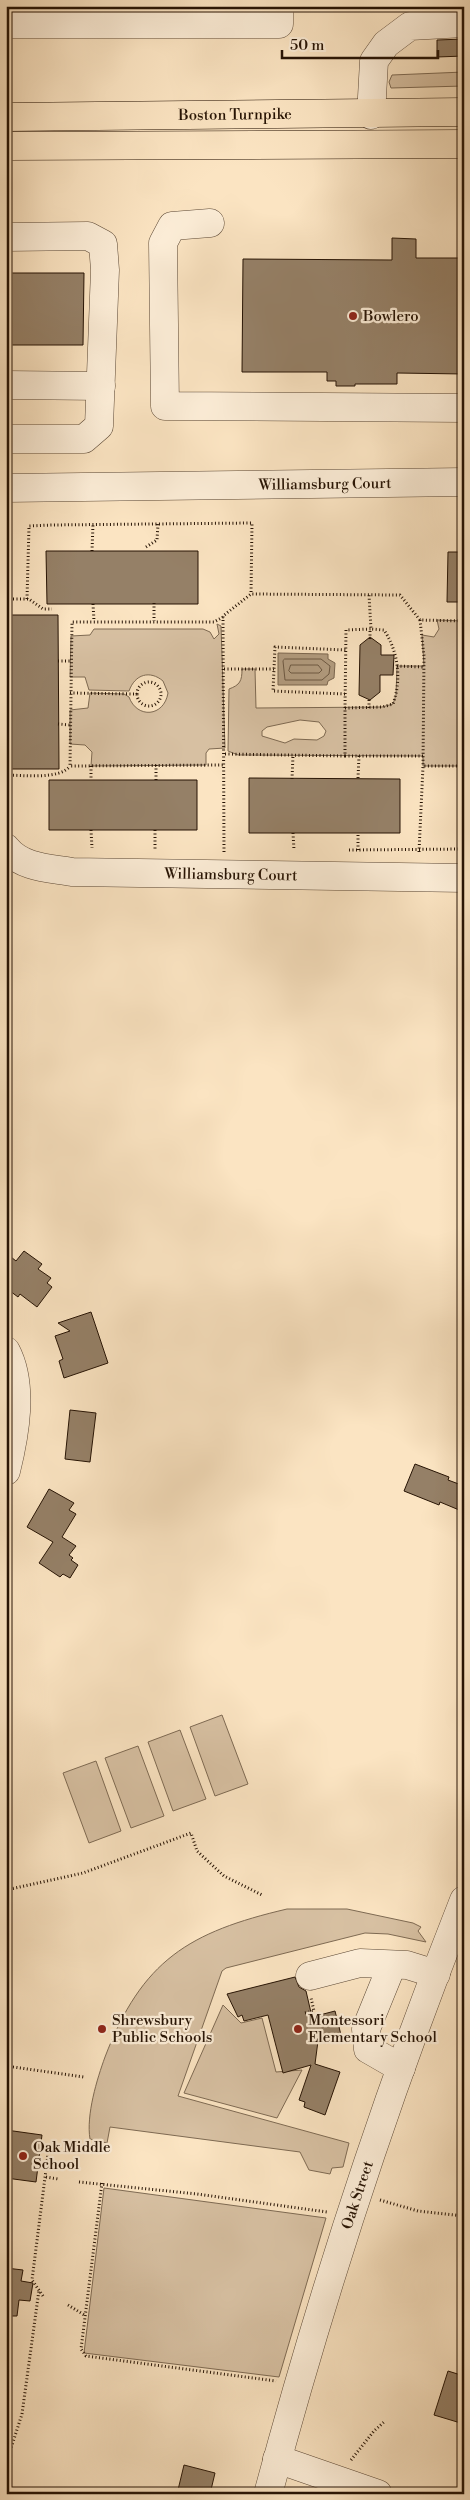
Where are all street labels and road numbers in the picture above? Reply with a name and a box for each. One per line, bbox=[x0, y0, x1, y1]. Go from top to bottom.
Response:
street label: Boston Turnpike bbox=[177, 104, 292, 125]
street label: Williamsburg Court bbox=[257, 473, 392, 494]
street label: Williamsburg Court bbox=[163, 864, 298, 885]
street label: Oak Street bbox=[337, 2158, 378, 2232]

